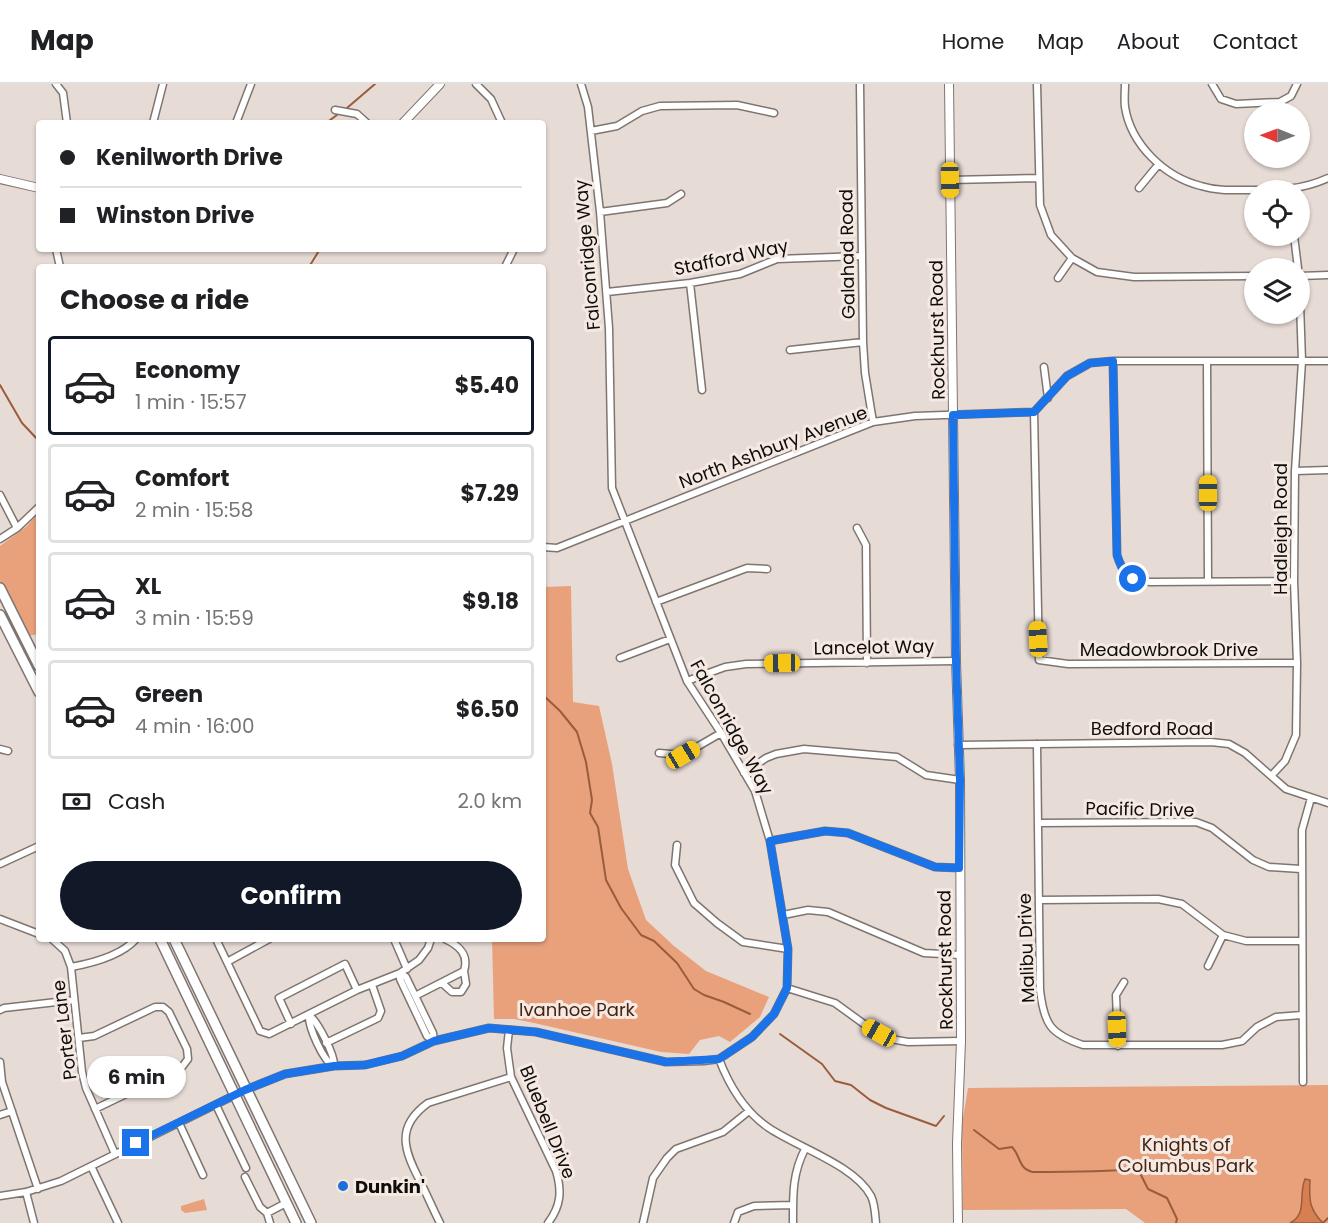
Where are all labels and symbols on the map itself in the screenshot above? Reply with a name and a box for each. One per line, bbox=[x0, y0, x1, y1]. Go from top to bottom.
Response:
north arrow bbox=[1244, 102, 1310, 168]
car bbox=[941, 162, 959, 198]
street label: Falconridge Way bbox=[568, 179, 606, 331]
street label: Galahad Road bbox=[833, 189, 861, 319]
street label: Stafford Way bbox=[672, 233, 790, 281]
street label: Rockhurst Road bbox=[923, 260, 951, 400]
street label: North Ashbury Avenue bbox=[675, 400, 871, 494]
street label: Hadleigh Road bbox=[1268, 463, 1293, 595]
car bbox=[1199, 475, 1217, 511]
route start bbox=[1119, 565, 1146, 592]
car bbox=[1028, 621, 1048, 657]
street label: Lancelot Way bbox=[813, 633, 935, 661]
street label: Meadowbrook Drive bbox=[1080, 637, 1258, 662]
car bbox=[764, 654, 800, 672]
street label: Falconridge Way bbox=[684, 655, 780, 799]
street label: Bedford Road bbox=[1091, 716, 1213, 741]
car bbox=[663, 738, 703, 772]
street label: Pacific Drive bbox=[1085, 796, 1195, 822]
street label: Rockhurst Road bbox=[931, 890, 959, 1030]
street label: Malibu Drive bbox=[1012, 893, 1040, 1003]
street label: Porter Lane bbox=[45, 979, 83, 1081]
park label: Ivanhoe Park bbox=[519, 997, 636, 1022]
car bbox=[1107, 1011, 1127, 1047]
car bbox=[859, 1016, 899, 1050]
callout: 6 min bbox=[86, 1056, 186, 1098]
street label: Bluebell Drive bbox=[514, 1062, 582, 1182]
route end bbox=[122, 1129, 149, 1156]
park label: Knights of Columbus Park bbox=[1118, 1132, 1255, 1178]
place label: Dunkin' bbox=[355, 1174, 425, 1199]
marker: Dunkin' bbox=[336, 1179, 350, 1193]

